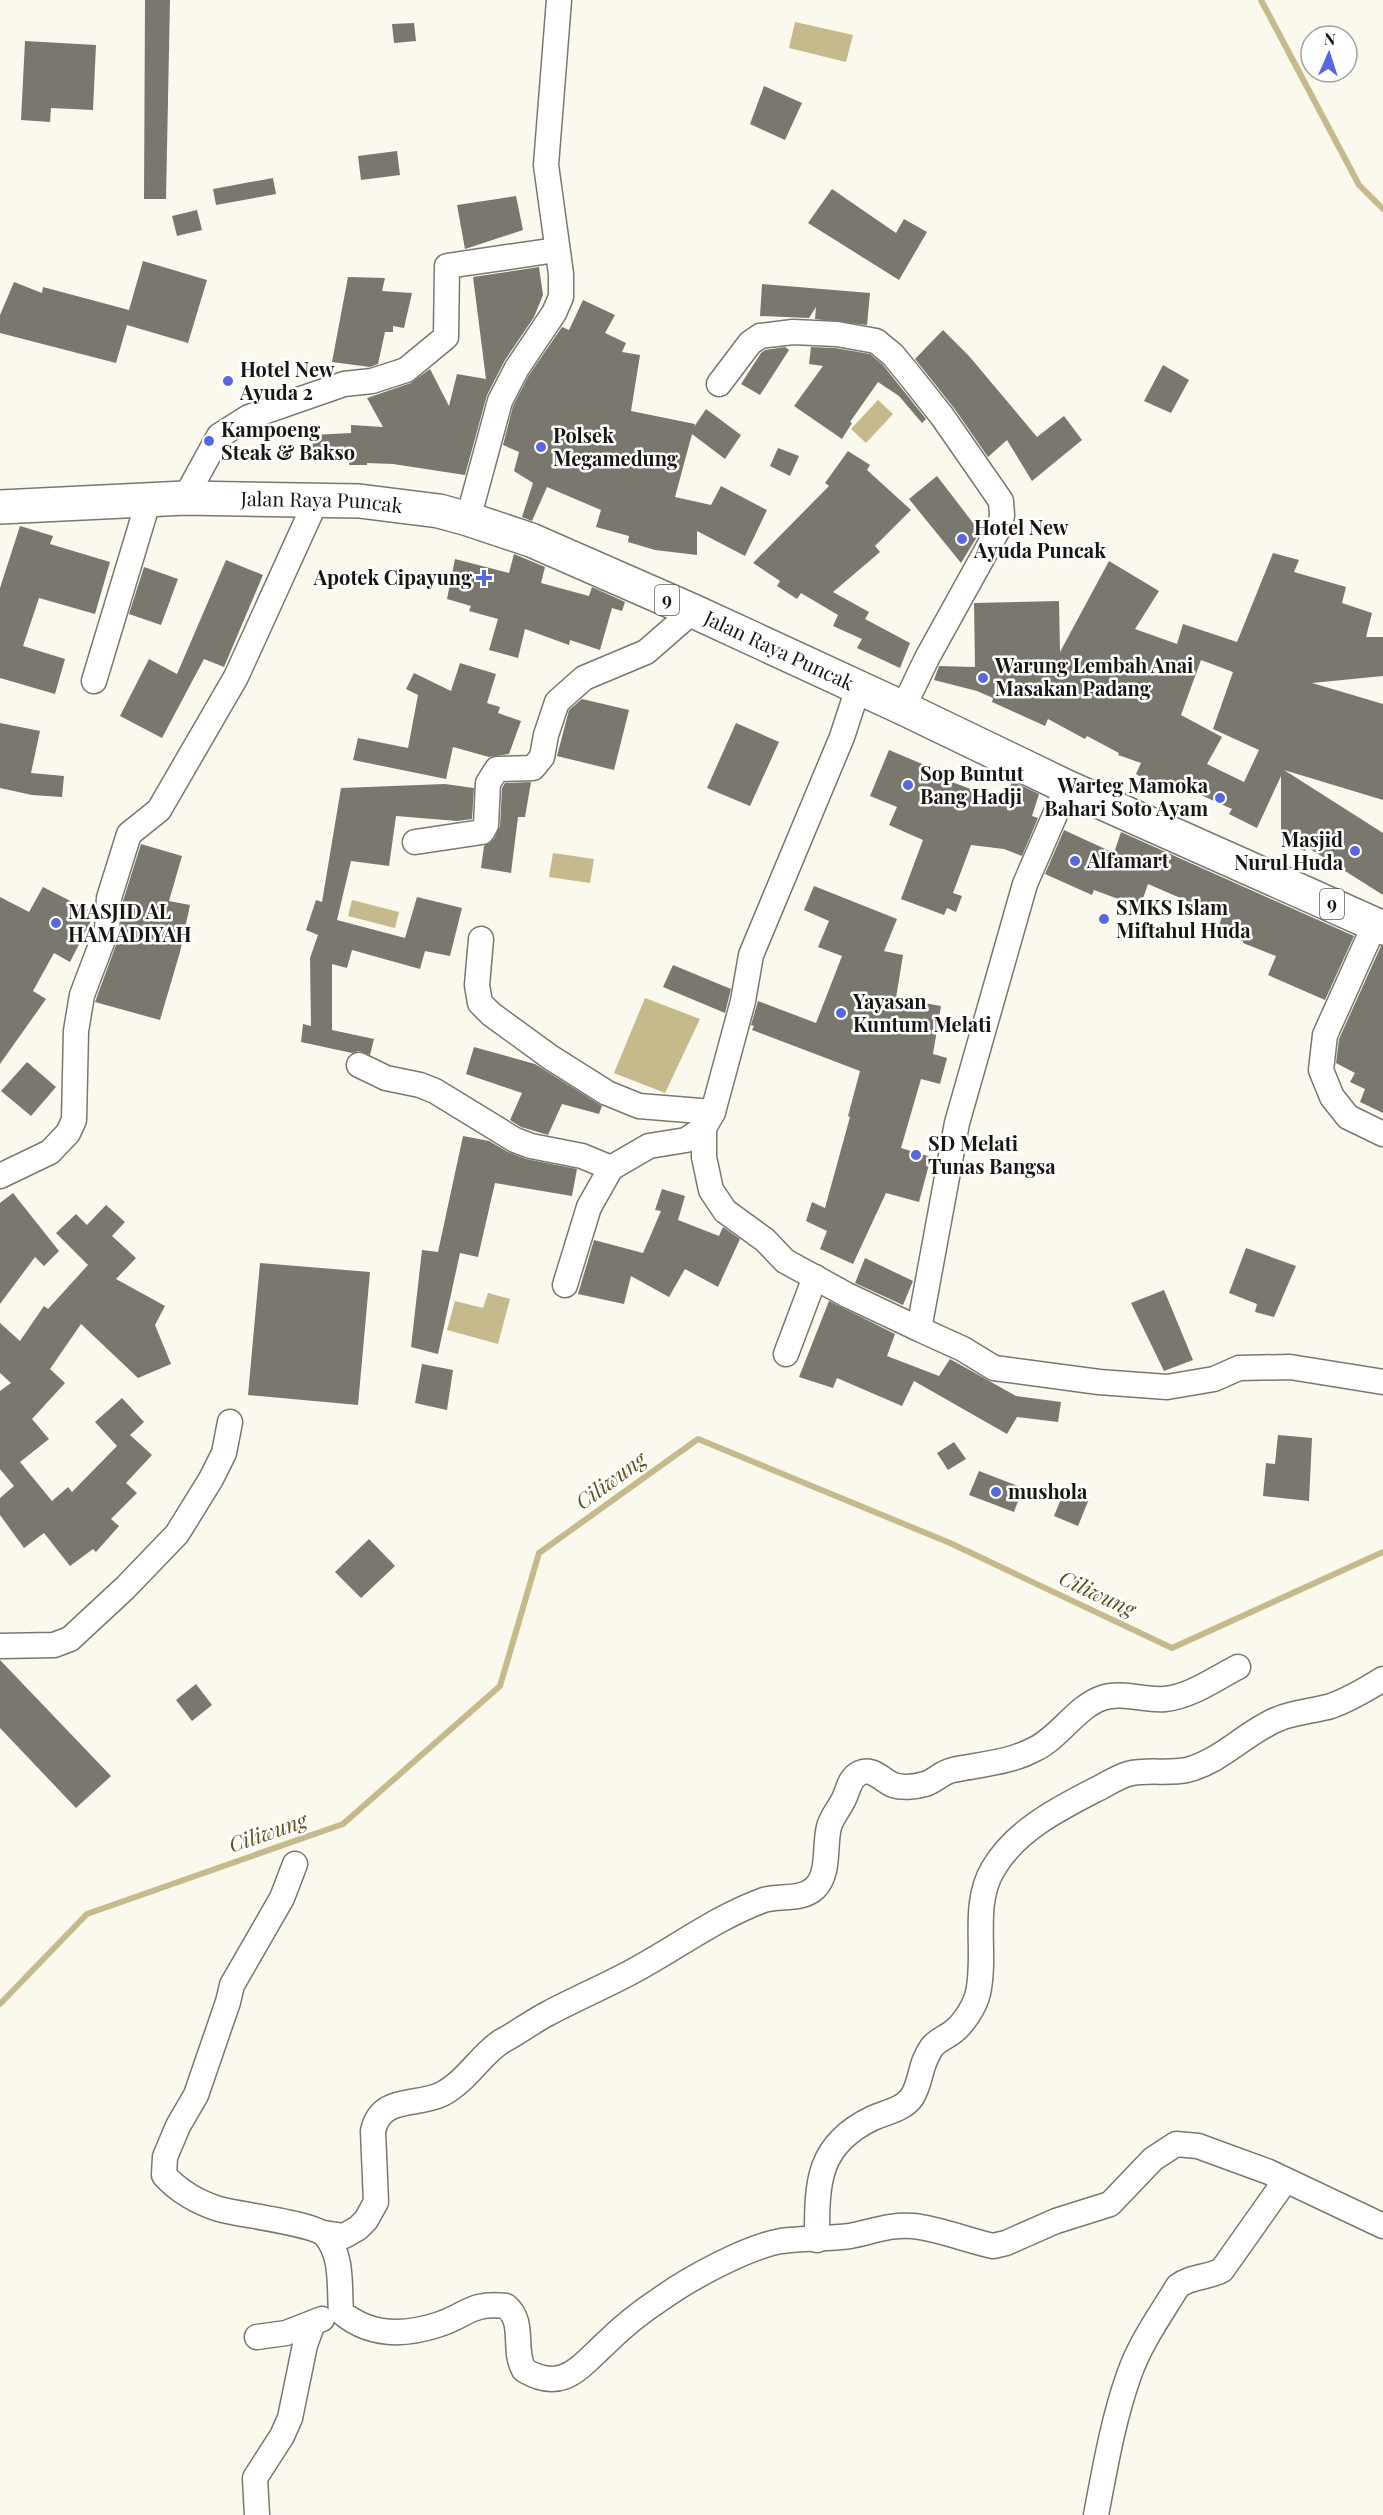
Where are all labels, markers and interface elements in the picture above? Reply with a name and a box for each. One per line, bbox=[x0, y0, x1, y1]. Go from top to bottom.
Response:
north arrow bbox=[1299, 24, 1359, 84]
text: N bbox=[1323, 28, 1337, 49]
place label: Hotel New Ayuda 2 bbox=[239, 355, 335, 405]
marker: Hotel New Ayuda 2 bbox=[221, 374, 235, 388]
place label: Kampoeng Steak & Bakso bbox=[221, 415, 355, 465]
place label: Polsek Megamedung bbox=[553, 421, 678, 471]
marker: Kampoeng Steak & Bakso bbox=[202, 434, 216, 448]
marker: Polsek Megamedung bbox=[534, 440, 548, 454]
street label: Jalan Raya Puncak bbox=[239, 484, 404, 518]
place label: Hotel New Ayuda Puncak bbox=[973, 513, 1106, 563]
marker: Hotel New Ayuda Puncak bbox=[955, 532, 969, 546]
place label: Apotek Cipayung bbox=[313, 563, 472, 590]
marker: Apotek Cipayung bbox=[477, 571, 491, 585]
road number: 9 bbox=[655, 585, 679, 615]
street label: Jalan Raya Puncak bbox=[699, 603, 859, 696]
place label: Warung Lembah Anai Masakan Padang bbox=[994, 651, 1193, 701]
marker: Warung Lembah Anai Masakan Padang bbox=[976, 671, 990, 685]
place label: Sop Buntut Bang Hadji bbox=[920, 759, 1025, 809]
place label: Warteg Mamoka Bahari Soto Ayam bbox=[1044, 771, 1209, 821]
marker: Sop Buntut Bang Hadji bbox=[901, 778, 915, 792]
marker: Warteg Mamoka Bahari Soto Ayam bbox=[1213, 791, 1227, 805]
place label: Masjid Nurul Huda bbox=[1234, 825, 1344, 875]
marker: Masjid Nurul Huda bbox=[1348, 844, 1362, 858]
place label: Alfamart bbox=[1086, 846, 1170, 873]
marker: Alfamart bbox=[1068, 854, 1082, 868]
road number: 9 bbox=[1320, 889, 1344, 919]
place label: SMKS Islam Miftahul Huda bbox=[1116, 893, 1251, 943]
place label: MASJID AL HAMADIYAH bbox=[68, 897, 192, 947]
marker: SMKS Islam Miftahul Huda bbox=[1097, 912, 1111, 926]
marker: MASJID AL HAMADIYAH bbox=[49, 916, 63, 930]
place label: Yayasan Kuntum Melati bbox=[852, 987, 992, 1037]
marker: Yayasan Kuntum Melati bbox=[834, 1006, 848, 1020]
place label: SD Melati Tunas Bangsa bbox=[928, 1129, 1056, 1179]
marker: SD Melati Tunas Bangsa bbox=[909, 1148, 923, 1162]
water label: Ciliwung bbox=[569, 1443, 652, 1514]
place label: mushola bbox=[1008, 1477, 1088, 1504]
marker: mushola bbox=[989, 1485, 1003, 1499]
water label: Ciliwung bbox=[1055, 1562, 1142, 1623]
water label: Ciliwung bbox=[225, 1804, 312, 1858]

